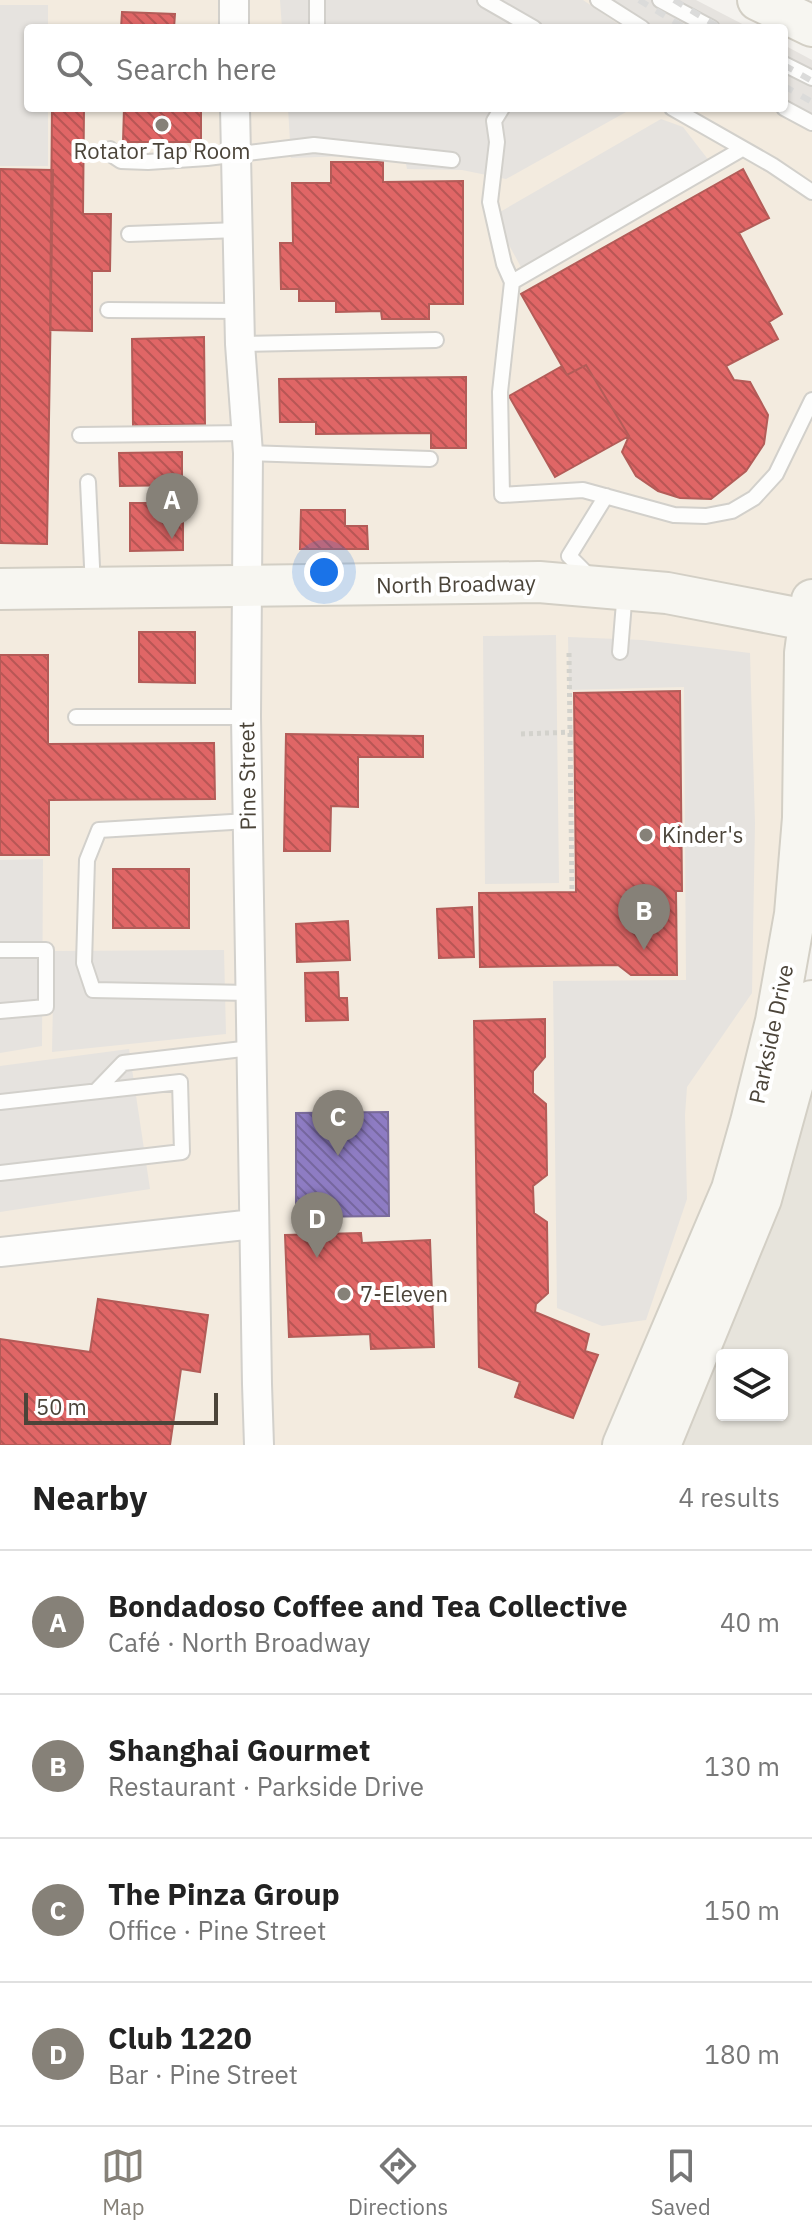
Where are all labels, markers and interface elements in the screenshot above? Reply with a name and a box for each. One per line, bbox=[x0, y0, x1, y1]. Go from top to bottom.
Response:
search box bbox=[24, 24, 788, 112]
icon: search bbox=[52, 46, 96, 90]
text: Search here bbox=[116, 49, 277, 88]
marker: Rotator Tap Room bbox=[153, 116, 171, 134]
place label: Rotator Tap Room bbox=[73, 136, 251, 165]
pin: A bbox=[146, 473, 198, 539]
your location bbox=[304, 552, 344, 592]
street label: North Broadway bbox=[376, 568, 536, 599]
street label: Pine Street bbox=[231, 721, 262, 831]
place label: Kinder's bbox=[662, 820, 744, 849]
marker: Kinder's bbox=[637, 826, 655, 844]
pin: B bbox=[618, 884, 670, 950]
street label: Parkside Drive bbox=[742, 962, 799, 1106]
pin: C bbox=[312, 1090, 364, 1156]
pin: D bbox=[291, 1192, 343, 1258]
place label: 7-Eleven bbox=[360, 1279, 448, 1308]
marker: 7-Eleven bbox=[335, 1285, 353, 1303]
map controls bbox=[716, 1349, 788, 1421]
button: layers bbox=[716, 1349, 788, 1421]
scale bar bbox=[24, 1389, 218, 1425]
text: 50 m bbox=[36, 1392, 87, 1421]
text: Nearby bbox=[32, 1475, 147, 1519]
text: 4 results bbox=[678, 1480, 780, 1514]
text: Bondadoso Coffee and Tea Collective bbox=[108, 1586, 628, 1625]
text: A bbox=[49, 1605, 67, 1639]
text: 40 m bbox=[720, 1605, 780, 1639]
text: Café · North Broadway bbox=[108, 1625, 370, 1659]
text: Shanghai Gourmet bbox=[108, 1730, 370, 1769]
text: B bbox=[49, 1749, 67, 1783]
text: 130 m bbox=[704, 1749, 780, 1783]
text: Restaurant · Parkside Drive bbox=[108, 1769, 424, 1803]
text: The Pinza Group bbox=[108, 1874, 340, 1913]
text: C bbox=[50, 1893, 66, 1927]
text: 150 m bbox=[704, 1893, 780, 1927]
text: Office · Pine Street bbox=[108, 1913, 326, 1947]
text: Club 1220 bbox=[108, 2018, 252, 2057]
text: D bbox=[49, 2037, 67, 2071]
text: 180 m bbox=[704, 2037, 780, 2071]
text: Bar · Pine Street bbox=[108, 2057, 298, 2091]
tab: Map bbox=[101, 2144, 145, 2221]
tab: Directions bbox=[348, 2144, 448, 2221]
tab: Saved bbox=[651, 2144, 711, 2221]

